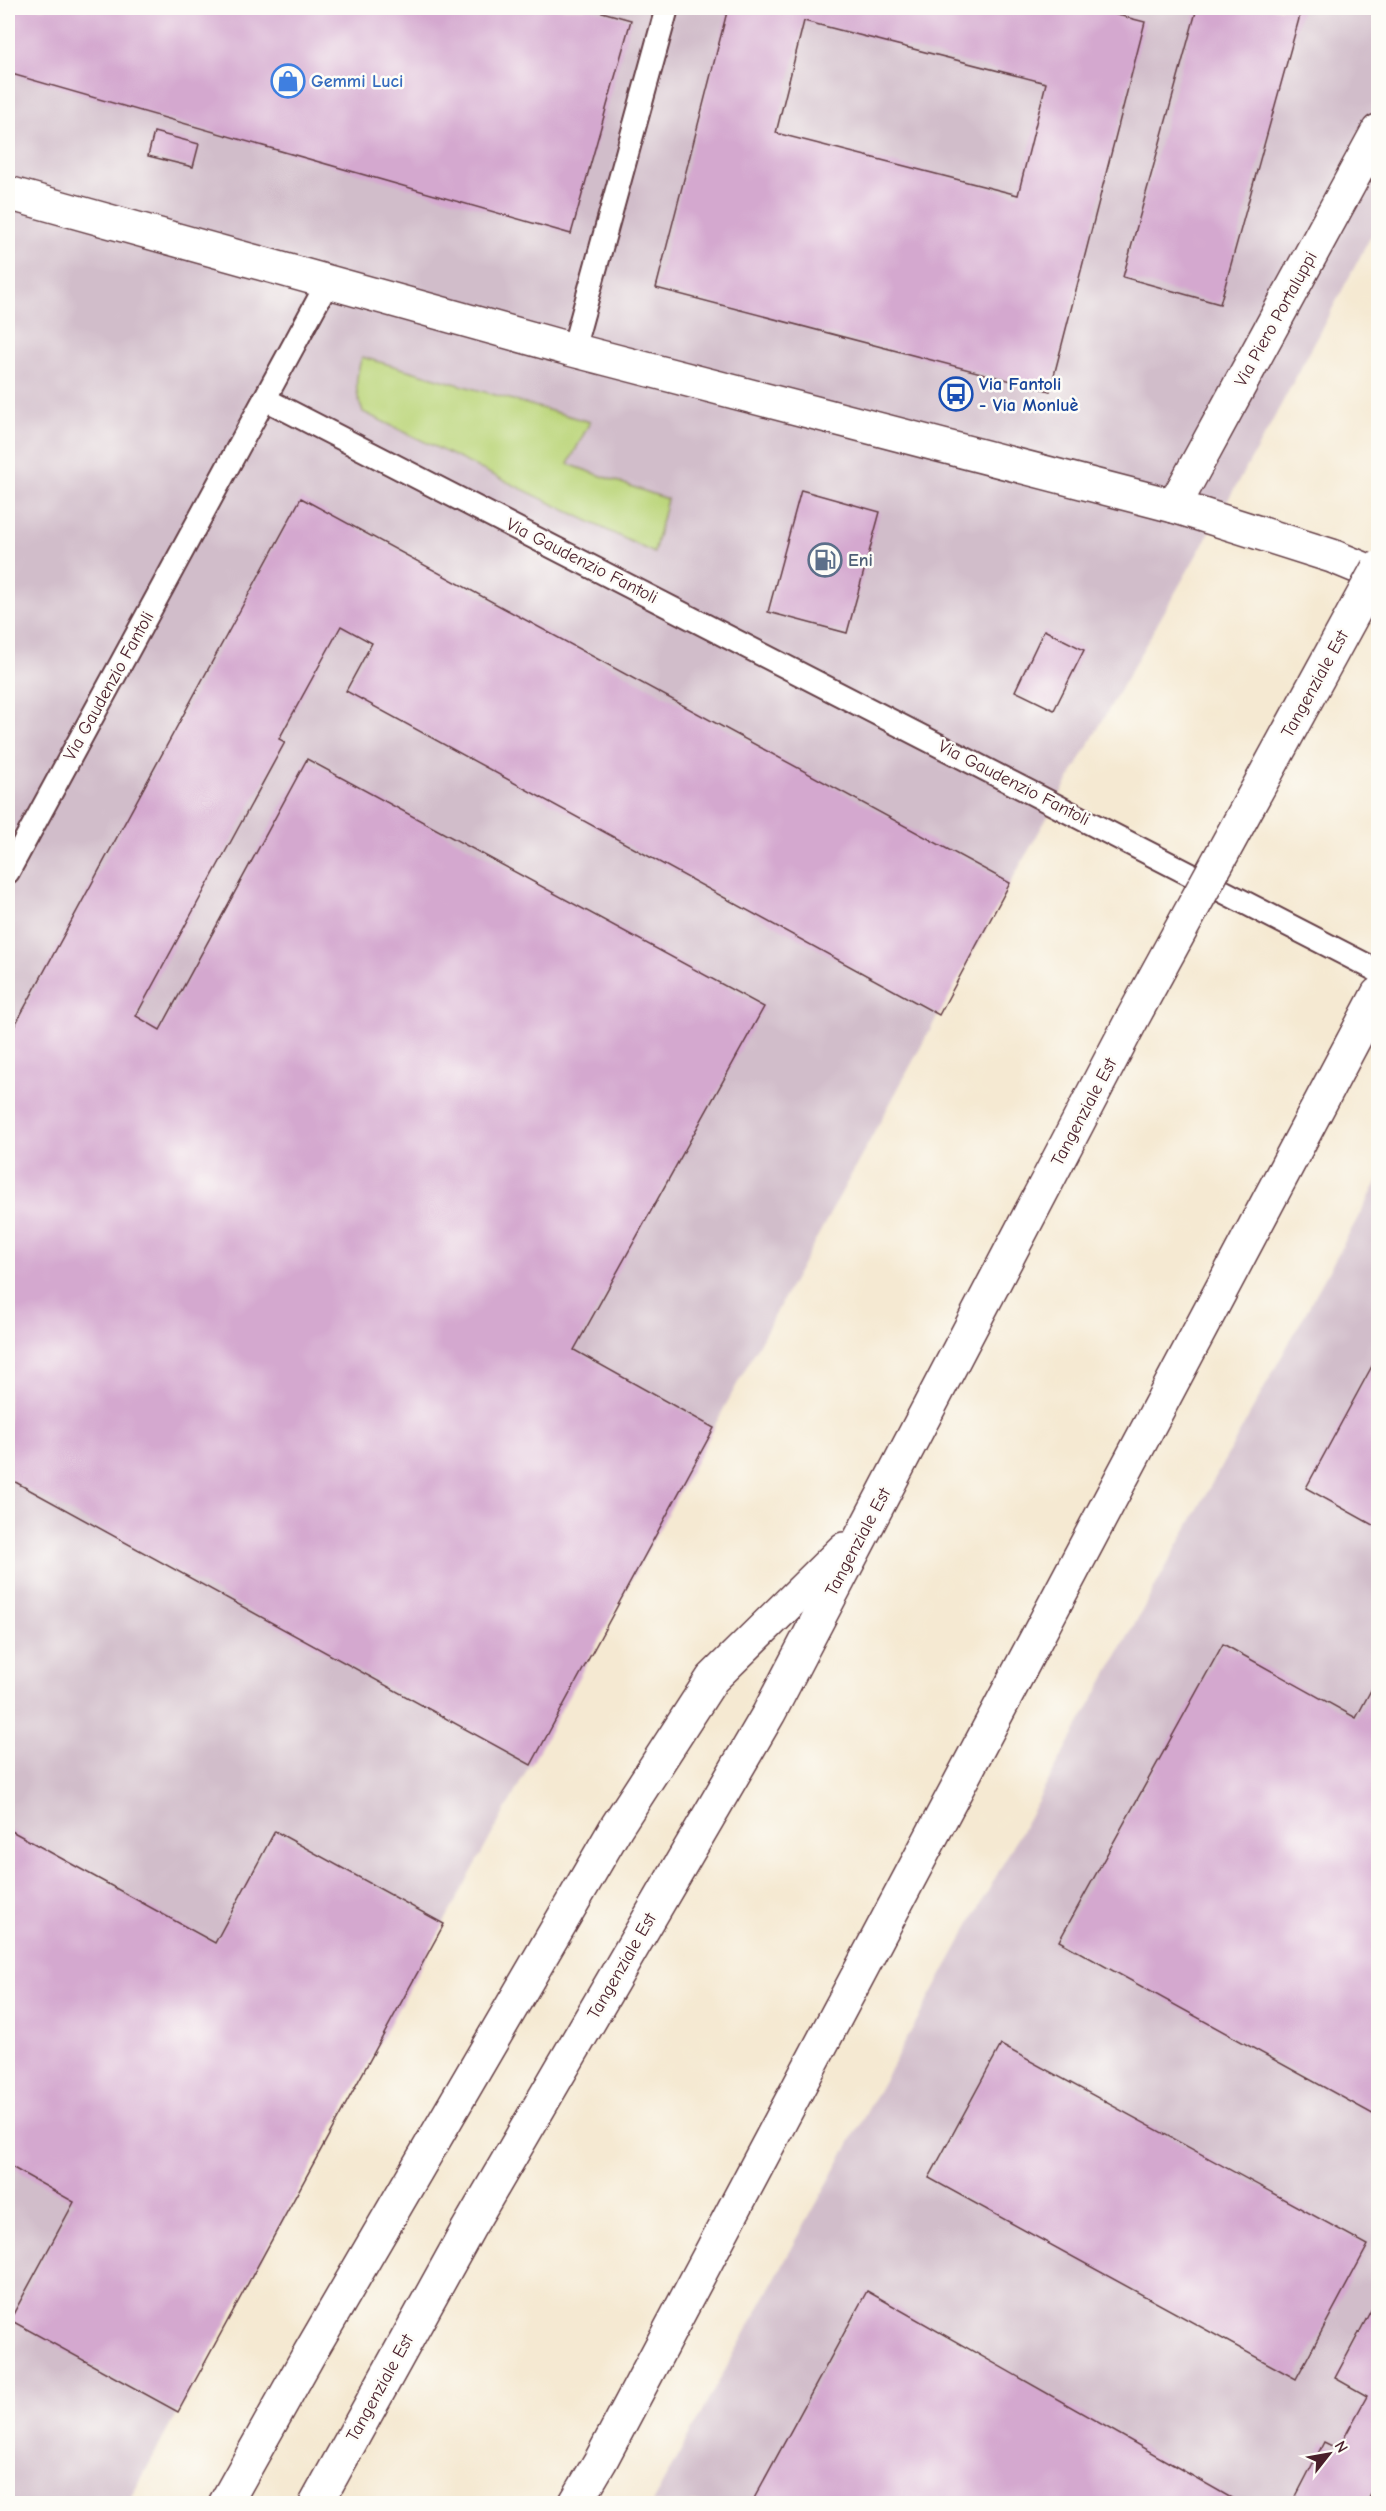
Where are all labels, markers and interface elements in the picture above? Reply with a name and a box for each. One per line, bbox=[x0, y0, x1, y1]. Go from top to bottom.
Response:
shop icon: Gemmi Luci bbox=[270, 63, 306, 99]
place label: Gemmi Luci bbox=[311, 71, 403, 92]
street label: Via Piero Portaluppi bbox=[1230, 248, 1322, 390]
place label: Via Fantoli - Via Monluè bbox=[979, 374, 1079, 416]
bus stop icon: Via Fantoli - Via Monluè bbox=[938, 376, 974, 412]
street label: Via Gaudenzio Fantoli bbox=[503, 514, 661, 608]
fuel station icon: Eni bbox=[807, 542, 843, 578]
place label: Eni bbox=[848, 550, 873, 571]
street label: Via Gaudenzio Fantoli bbox=[59, 608, 159, 764]
street label: Tangenziale Est bbox=[1277, 626, 1353, 741]
street label: Via Gaudenzio Fantoli bbox=[935, 736, 1093, 830]
street label: Tangenziale Est bbox=[1047, 1054, 1122, 1170]
street label: Tangenziale Est bbox=[821, 1484, 896, 1600]
street label: Tangenziale Est bbox=[583, 1908, 661, 2023]
street label: Tangenziale Est bbox=[342, 2330, 418, 2445]
north arrow bbox=[1299, 2424, 1359, 2484]
text: N bbox=[1331, 2438, 1351, 2456]

